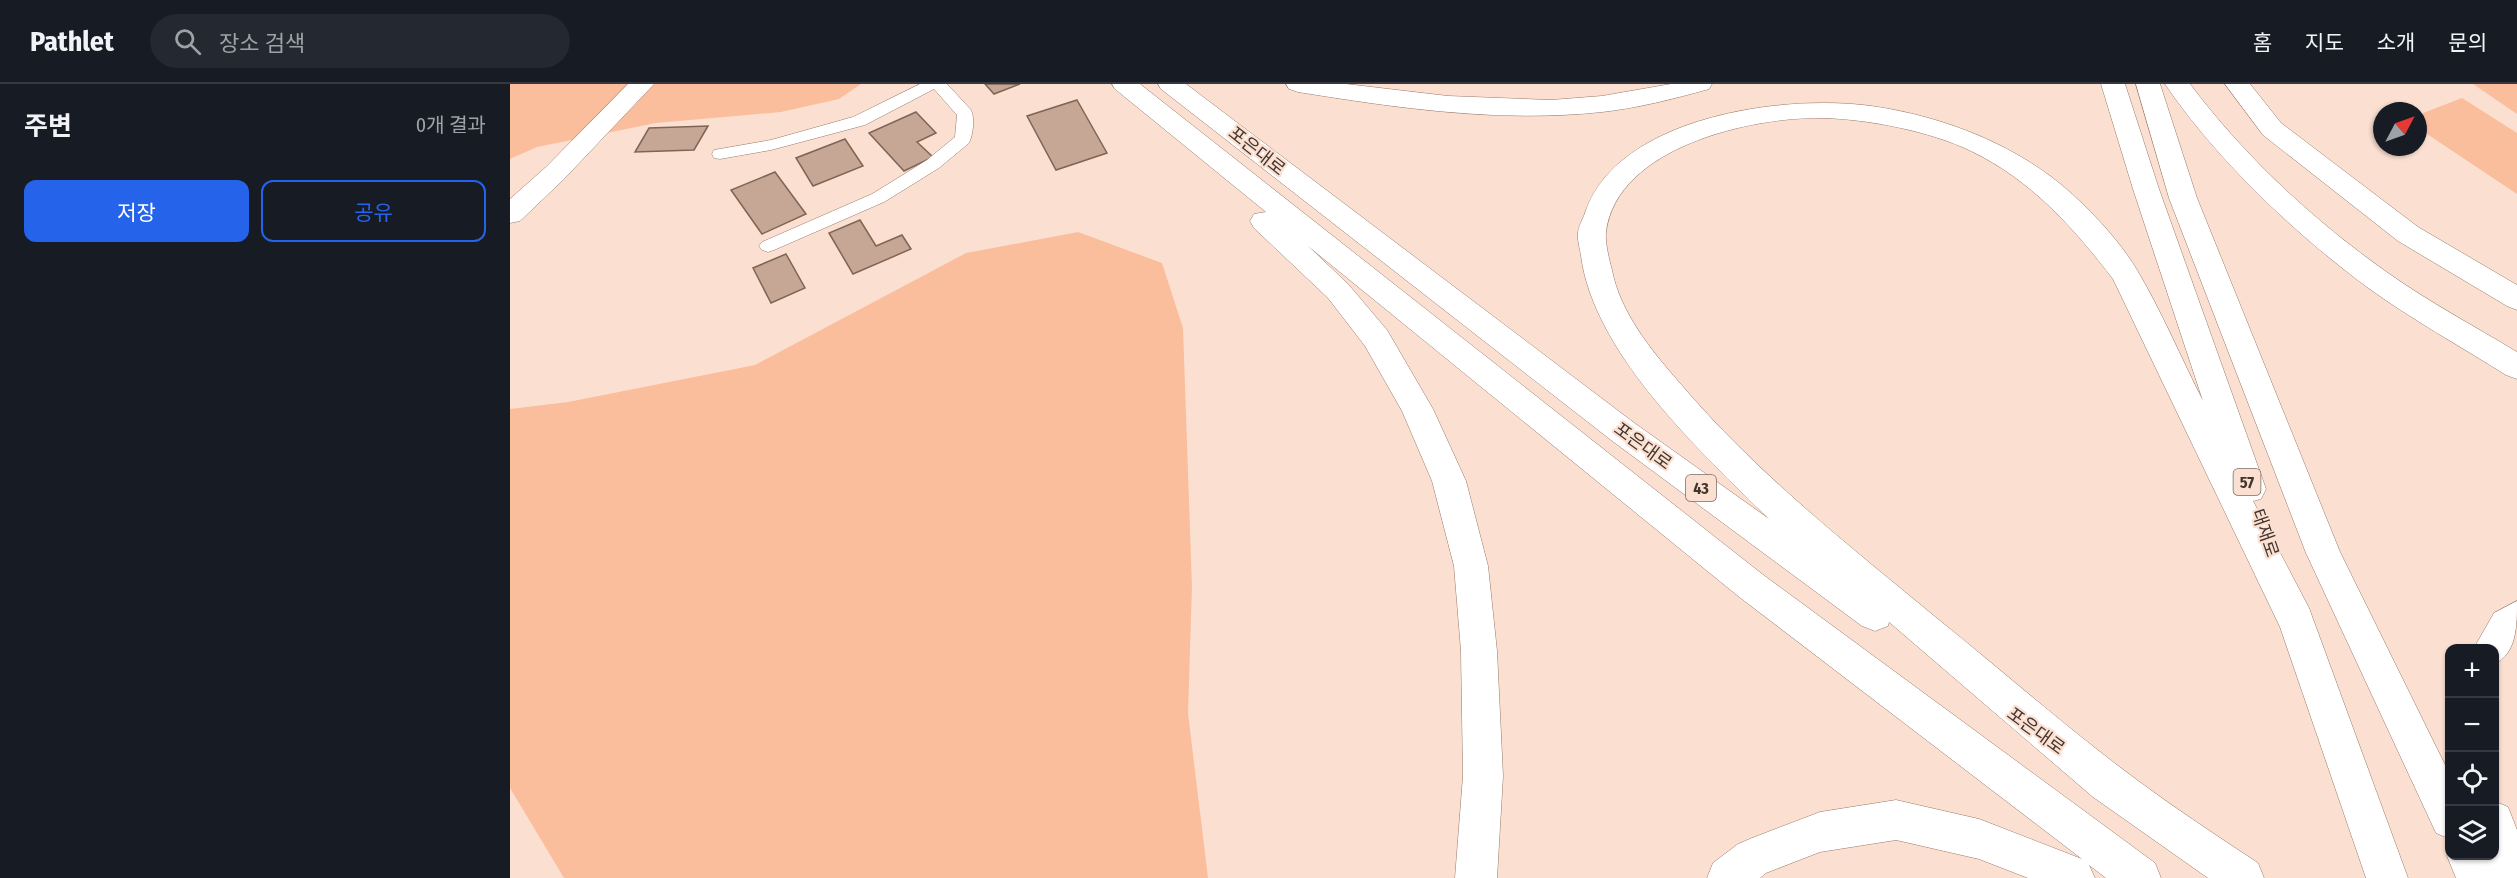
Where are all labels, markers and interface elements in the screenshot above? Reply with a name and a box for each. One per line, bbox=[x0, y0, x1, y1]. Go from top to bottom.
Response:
search box bbox=[150, 14, 570, 68]
text: Pathlet bbox=[30, 25, 114, 58]
icon: search bbox=[171, 25, 204, 58]
text: 장소 검색 bbox=[219, 30, 305, 57]
text: 홈 bbox=[2253, 30, 2272, 56]
text: 지도 bbox=[2305, 30, 2344, 56]
text: 소개 bbox=[2377, 30, 2415, 56]
text: 문의 bbox=[2448, 30, 2487, 56]
north arrow bbox=[2373, 102, 2427, 156]
text: 주변 bbox=[24, 111, 72, 142]
text: 0개 결과 bbox=[416, 113, 486, 137]
street label: 포은대로 bbox=[1224, 122, 1290, 180]
button: 저장 bbox=[24, 180, 249, 242]
button: 공유 bbox=[261, 180, 486, 242]
street label: 포은대로 bbox=[1610, 418, 1676, 474]
road number: 57 bbox=[2234, 469, 2260, 495]
road number: 43 bbox=[1686, 475, 1716, 501]
street label: 태재로 bbox=[2247, 506, 2283, 560]
map controls bbox=[2445, 644, 2499, 860]
button: + bbox=[2445, 644, 2499, 698]
button: − bbox=[2445, 698, 2499, 752]
street label: 포은대로 bbox=[2003, 703, 2069, 759]
button: locate bbox=[2445, 752, 2499, 806]
button: layers bbox=[2445, 806, 2499, 860]

